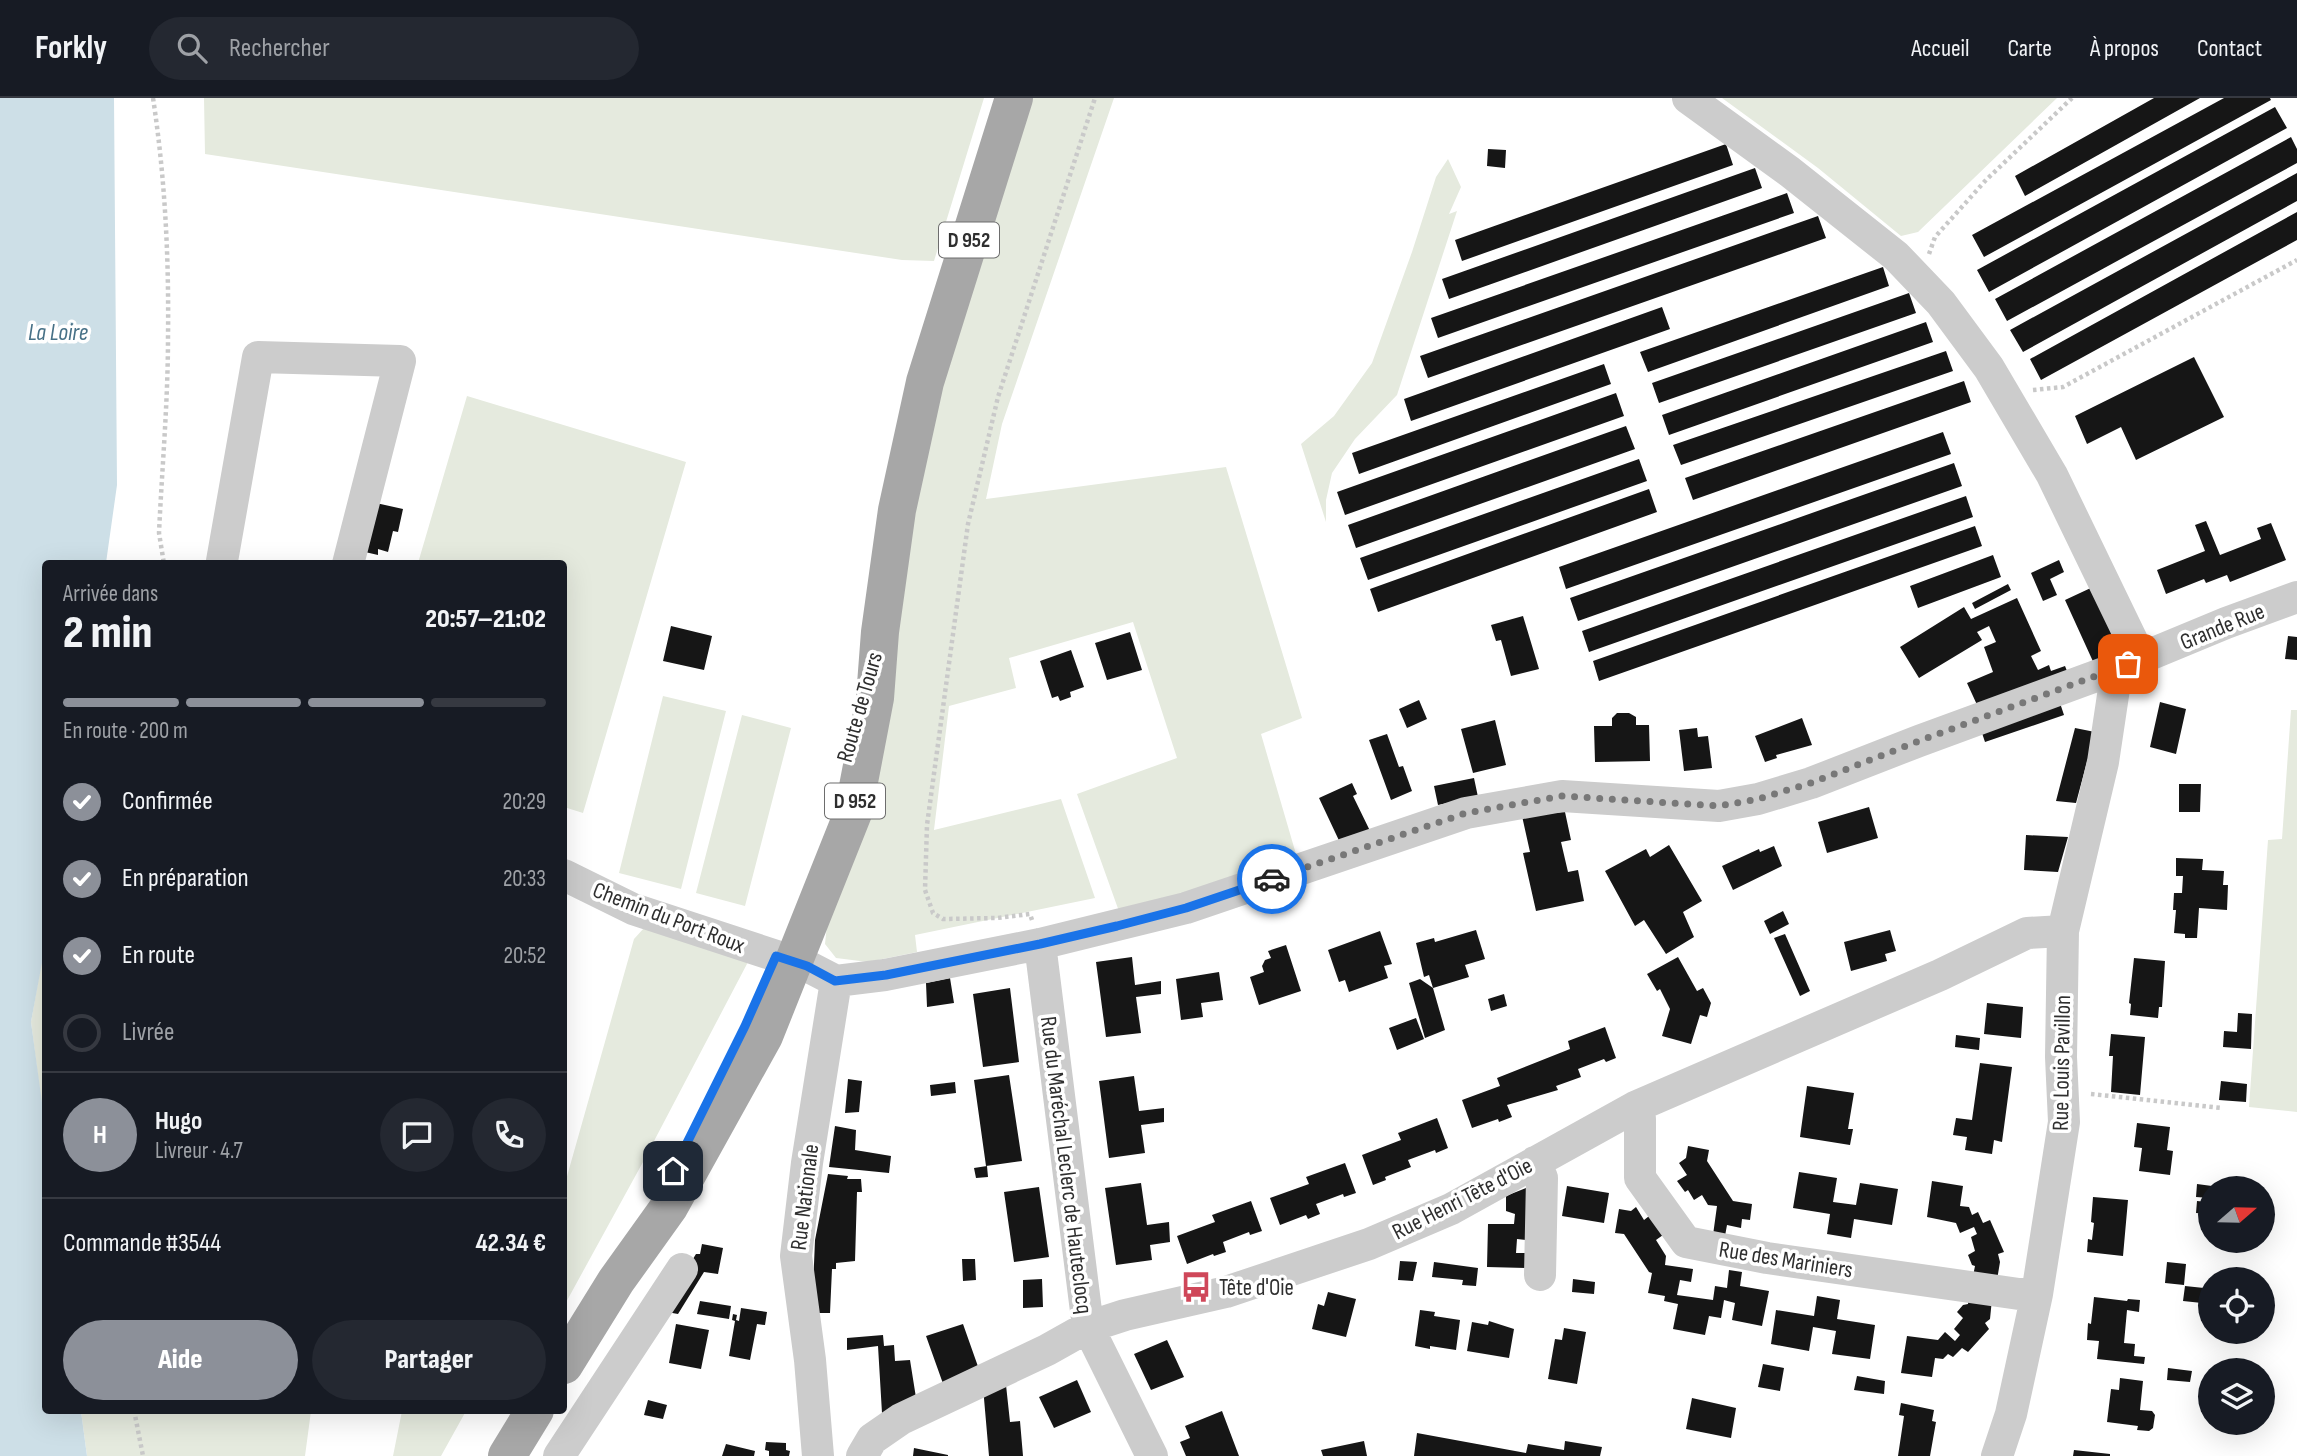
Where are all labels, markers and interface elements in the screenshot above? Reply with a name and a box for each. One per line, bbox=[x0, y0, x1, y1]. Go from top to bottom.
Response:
search box bbox=[149, 17, 639, 80]
text: Forkly bbox=[35, 28, 107, 68]
icon: search bbox=[173, 29, 211, 67]
text: Rechercher bbox=[229, 33, 330, 64]
text: Accueil bbox=[1911, 34, 1970, 63]
text: Carte bbox=[2008, 34, 2052, 63]
text: À propos bbox=[2090, 34, 2159, 63]
text: Contact bbox=[2197, 34, 2262, 63]
road number: D 952 bbox=[939, 222, 999, 258]
water label: La Loire bbox=[28, 318, 88, 347]
text: Arrivée dans bbox=[63, 580, 158, 608]
street label: Grande Rue bbox=[2176, 597, 2269, 656]
text: 20:57–21:02 bbox=[425, 604, 546, 635]
text: 2 min bbox=[63, 606, 152, 661]
pin bbox=[2098, 634, 2158, 694]
icon: bag bbox=[2109, 645, 2147, 683]
street label: Route de Tours bbox=[831, 649, 889, 766]
text: En route · 200 m bbox=[63, 717, 188, 745]
icon: check bbox=[63, 783, 101, 821]
road number: D 952 bbox=[825, 784, 885, 818]
text: Confirmée bbox=[122, 786, 213, 817]
text: 20:29 bbox=[503, 788, 546, 816]
courier bbox=[1237, 844, 1307, 914]
icon: check bbox=[63, 860, 101, 898]
icon: car bbox=[1253, 860, 1291, 898]
text: En préparation bbox=[122, 863, 249, 894]
text: 20:33 bbox=[503, 865, 546, 893]
street label: Chemin du Port Roux bbox=[589, 876, 749, 960]
icon: check bbox=[63, 937, 101, 975]
text: En route bbox=[122, 940, 195, 971]
text: 20:52 bbox=[503, 942, 546, 970]
street label: Rue Louis Pavillon bbox=[2047, 995, 2077, 1131]
street label: Rue du Maréchal Leclerc de Hauteclocq bbox=[1034, 1015, 1098, 1316]
text: Livrée bbox=[122, 1017, 174, 1048]
button: chat bbox=[380, 1098, 454, 1172]
button: phone bbox=[472, 1098, 546, 1172]
text: Hugo bbox=[155, 1106, 202, 1137]
text: H bbox=[93, 1120, 107, 1151]
text: Livreur · 4.7 bbox=[155, 1137, 243, 1165]
pin bbox=[643, 1141, 703, 1201]
street label: Rue Nationale bbox=[785, 1142, 825, 1252]
icon: home bbox=[654, 1152, 692, 1190]
street label: Rue Henri Tête d'Oie bbox=[1388, 1152, 1537, 1246]
north arrow bbox=[2198, 1176, 2275, 1253]
map controls bbox=[2198, 1176, 2275, 1435]
text: Commande #3544 bbox=[63, 1228, 221, 1259]
text: 42.34 € bbox=[475, 1228, 546, 1259]
street label: Rue des Mariniers bbox=[1717, 1236, 1855, 1284]
button: locate bbox=[2198, 1267, 2275, 1344]
bus stop icon: Tête d'Oie bbox=[1179, 1270, 1213, 1304]
place label: Tête d'Oie bbox=[1219, 1274, 1294, 1302]
button: Aide bbox=[63, 1320, 298, 1400]
button: Partager bbox=[312, 1320, 546, 1400]
button: layers bbox=[2198, 1358, 2275, 1435]

